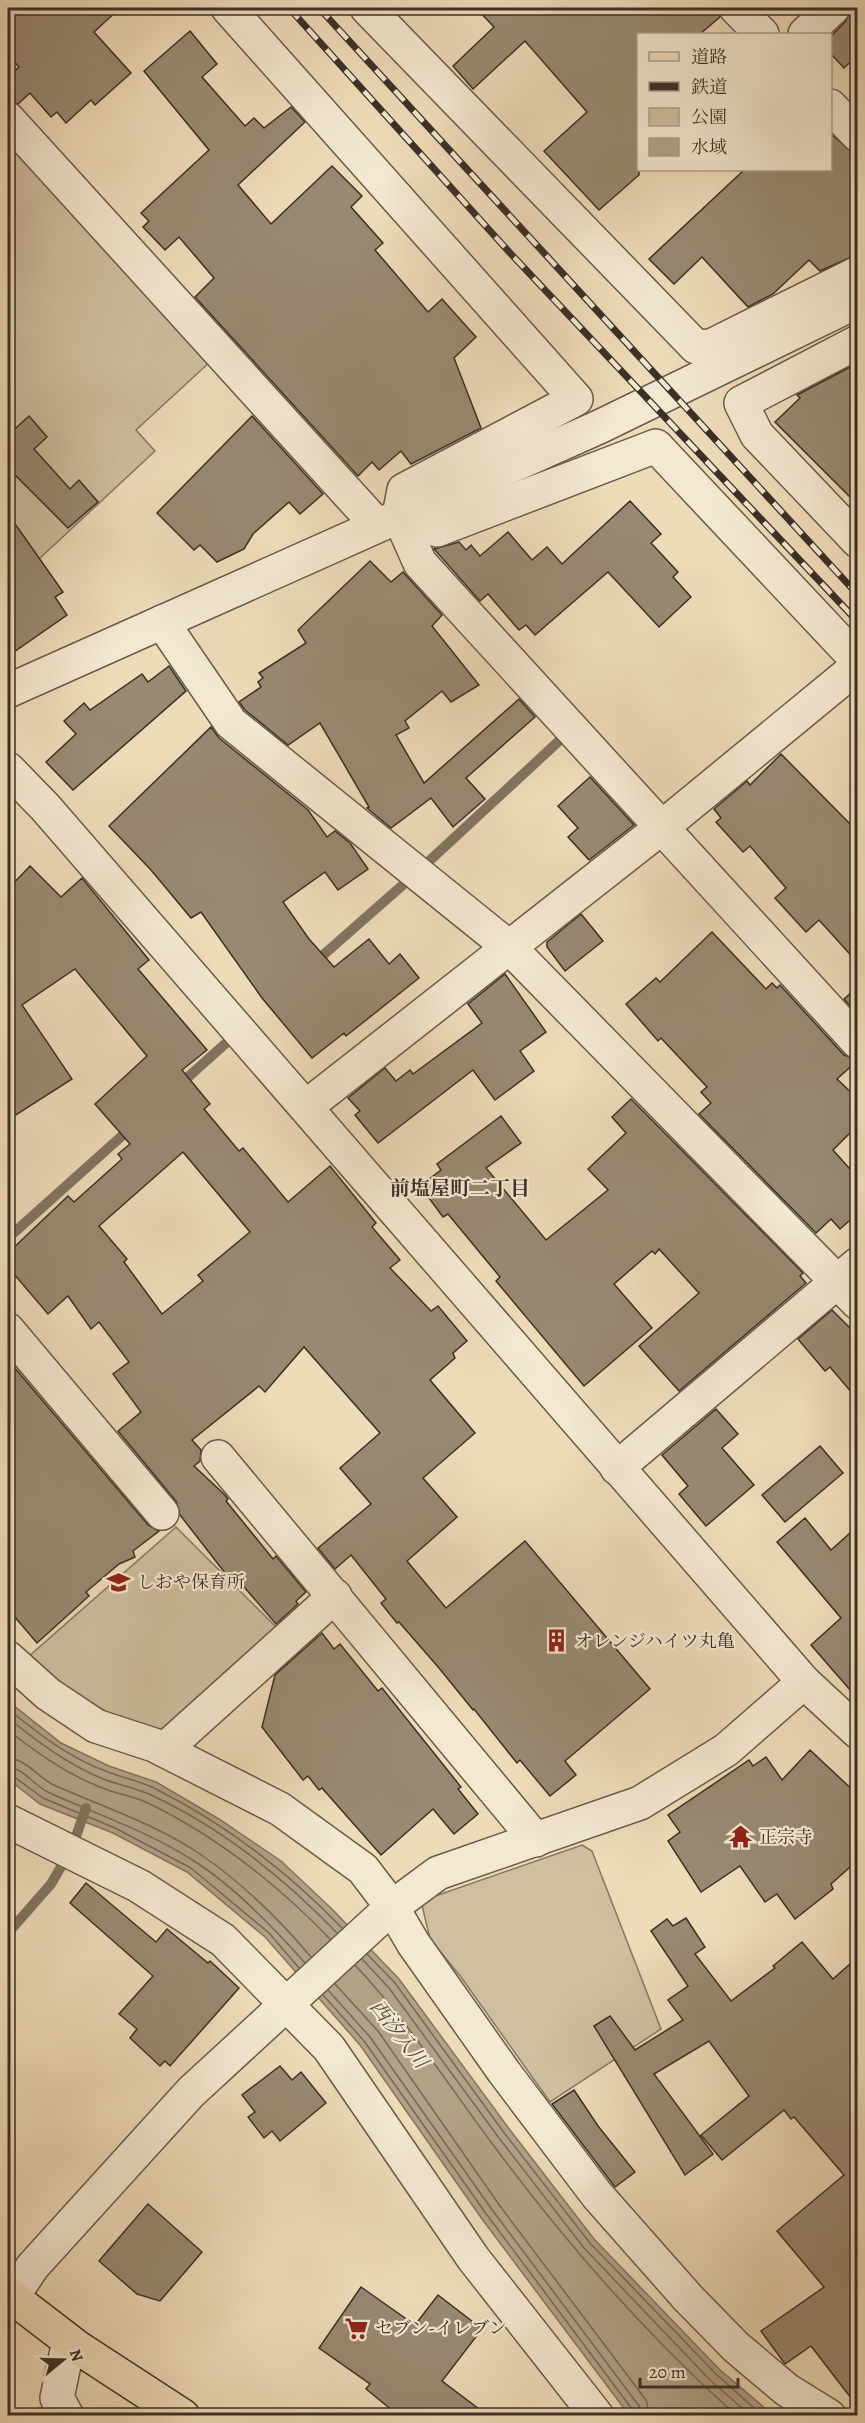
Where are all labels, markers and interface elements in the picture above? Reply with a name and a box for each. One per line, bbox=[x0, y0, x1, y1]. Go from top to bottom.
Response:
legend bbox=[637, 33, 832, 171]
text: 道路 bbox=[691, 45, 727, 69]
text: 鉄道 bbox=[691, 75, 727, 99]
text: 公園 bbox=[691, 105, 727, 129]
text: 水域 bbox=[691, 135, 727, 159]
district label: 前塩屋町二丁目 bbox=[390, 1175, 530, 1202]
school or university icon: しおや保育所 bbox=[106, 1569, 132, 1595]
place label: しおや保育所 bbox=[137, 1570, 245, 1594]
building icon: オレンジハイツ丸亀 bbox=[544, 1628, 570, 1654]
place label: オレンジハイツ丸亀 bbox=[575, 1629, 735, 1653]
temple icon: 正宗寺 bbox=[728, 1824, 754, 1850]
place label: 正宗寺 bbox=[759, 1825, 813, 1849]
water label: 西汐入川 bbox=[364, 1994, 435, 2075]
supermarket icon: セブン-イレブン bbox=[344, 2315, 370, 2341]
place label: セブン-イレブン bbox=[375, 2316, 506, 2340]
north arrow bbox=[33, 2330, 93, 2390]
text: N bbox=[64, 2346, 89, 2365]
scale bar bbox=[640, 2351, 738, 2389]
text: 20 m bbox=[649, 2360, 686, 2384]

